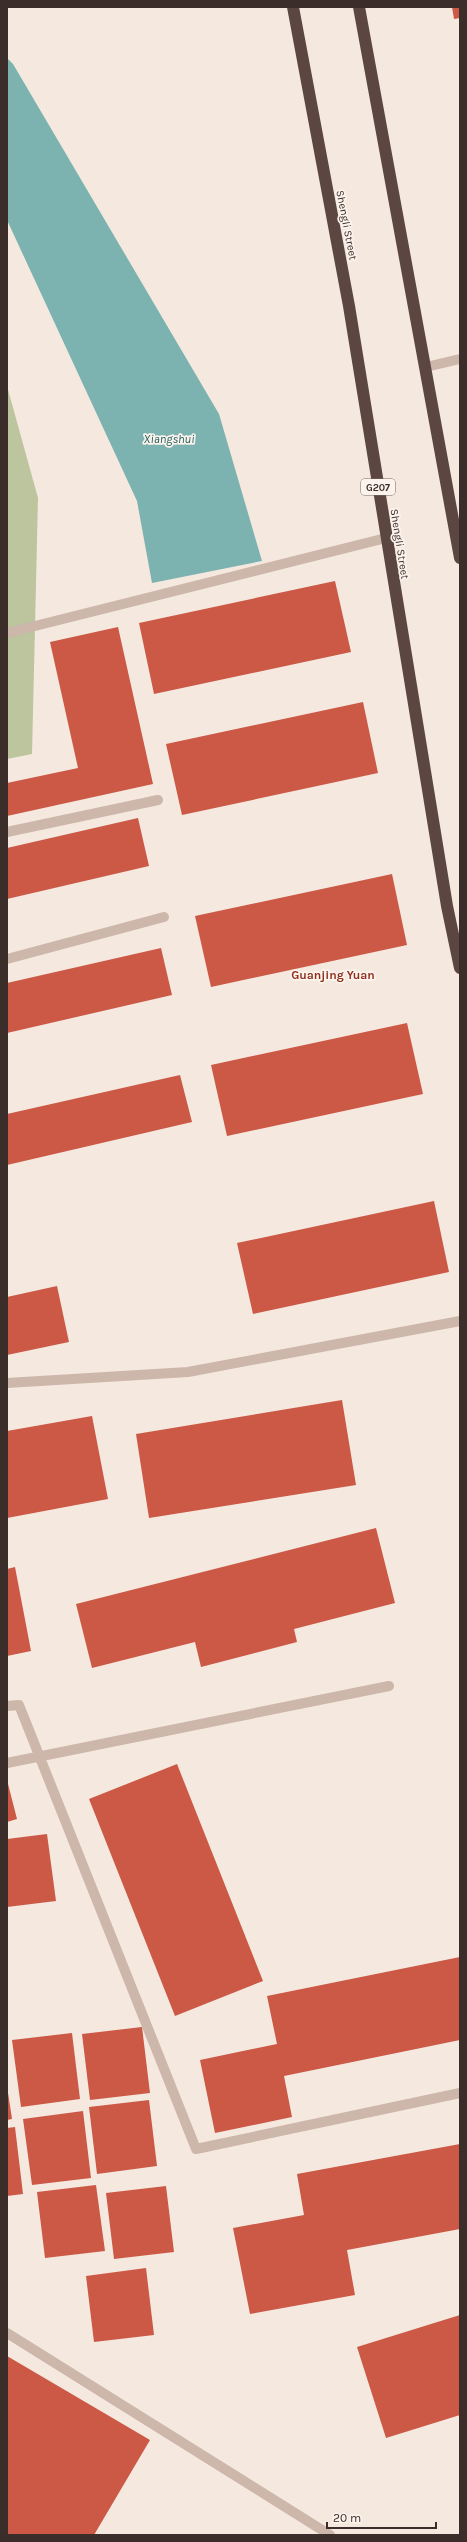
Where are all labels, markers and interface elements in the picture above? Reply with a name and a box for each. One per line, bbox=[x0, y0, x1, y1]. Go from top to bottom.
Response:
street label: Shengli Street bbox=[333, 189, 360, 261]
water label: Xiangshui bbox=[144, 432, 194, 446]
road number: G207 bbox=[361, 479, 395, 495]
street label: Shengli Street bbox=[388, 508, 411, 580]
district label: Guanjing Yuan bbox=[291, 968, 375, 982]
scale bar bbox=[327, 2504, 436, 2530]
text: 20 m bbox=[333, 2511, 361, 2525]

